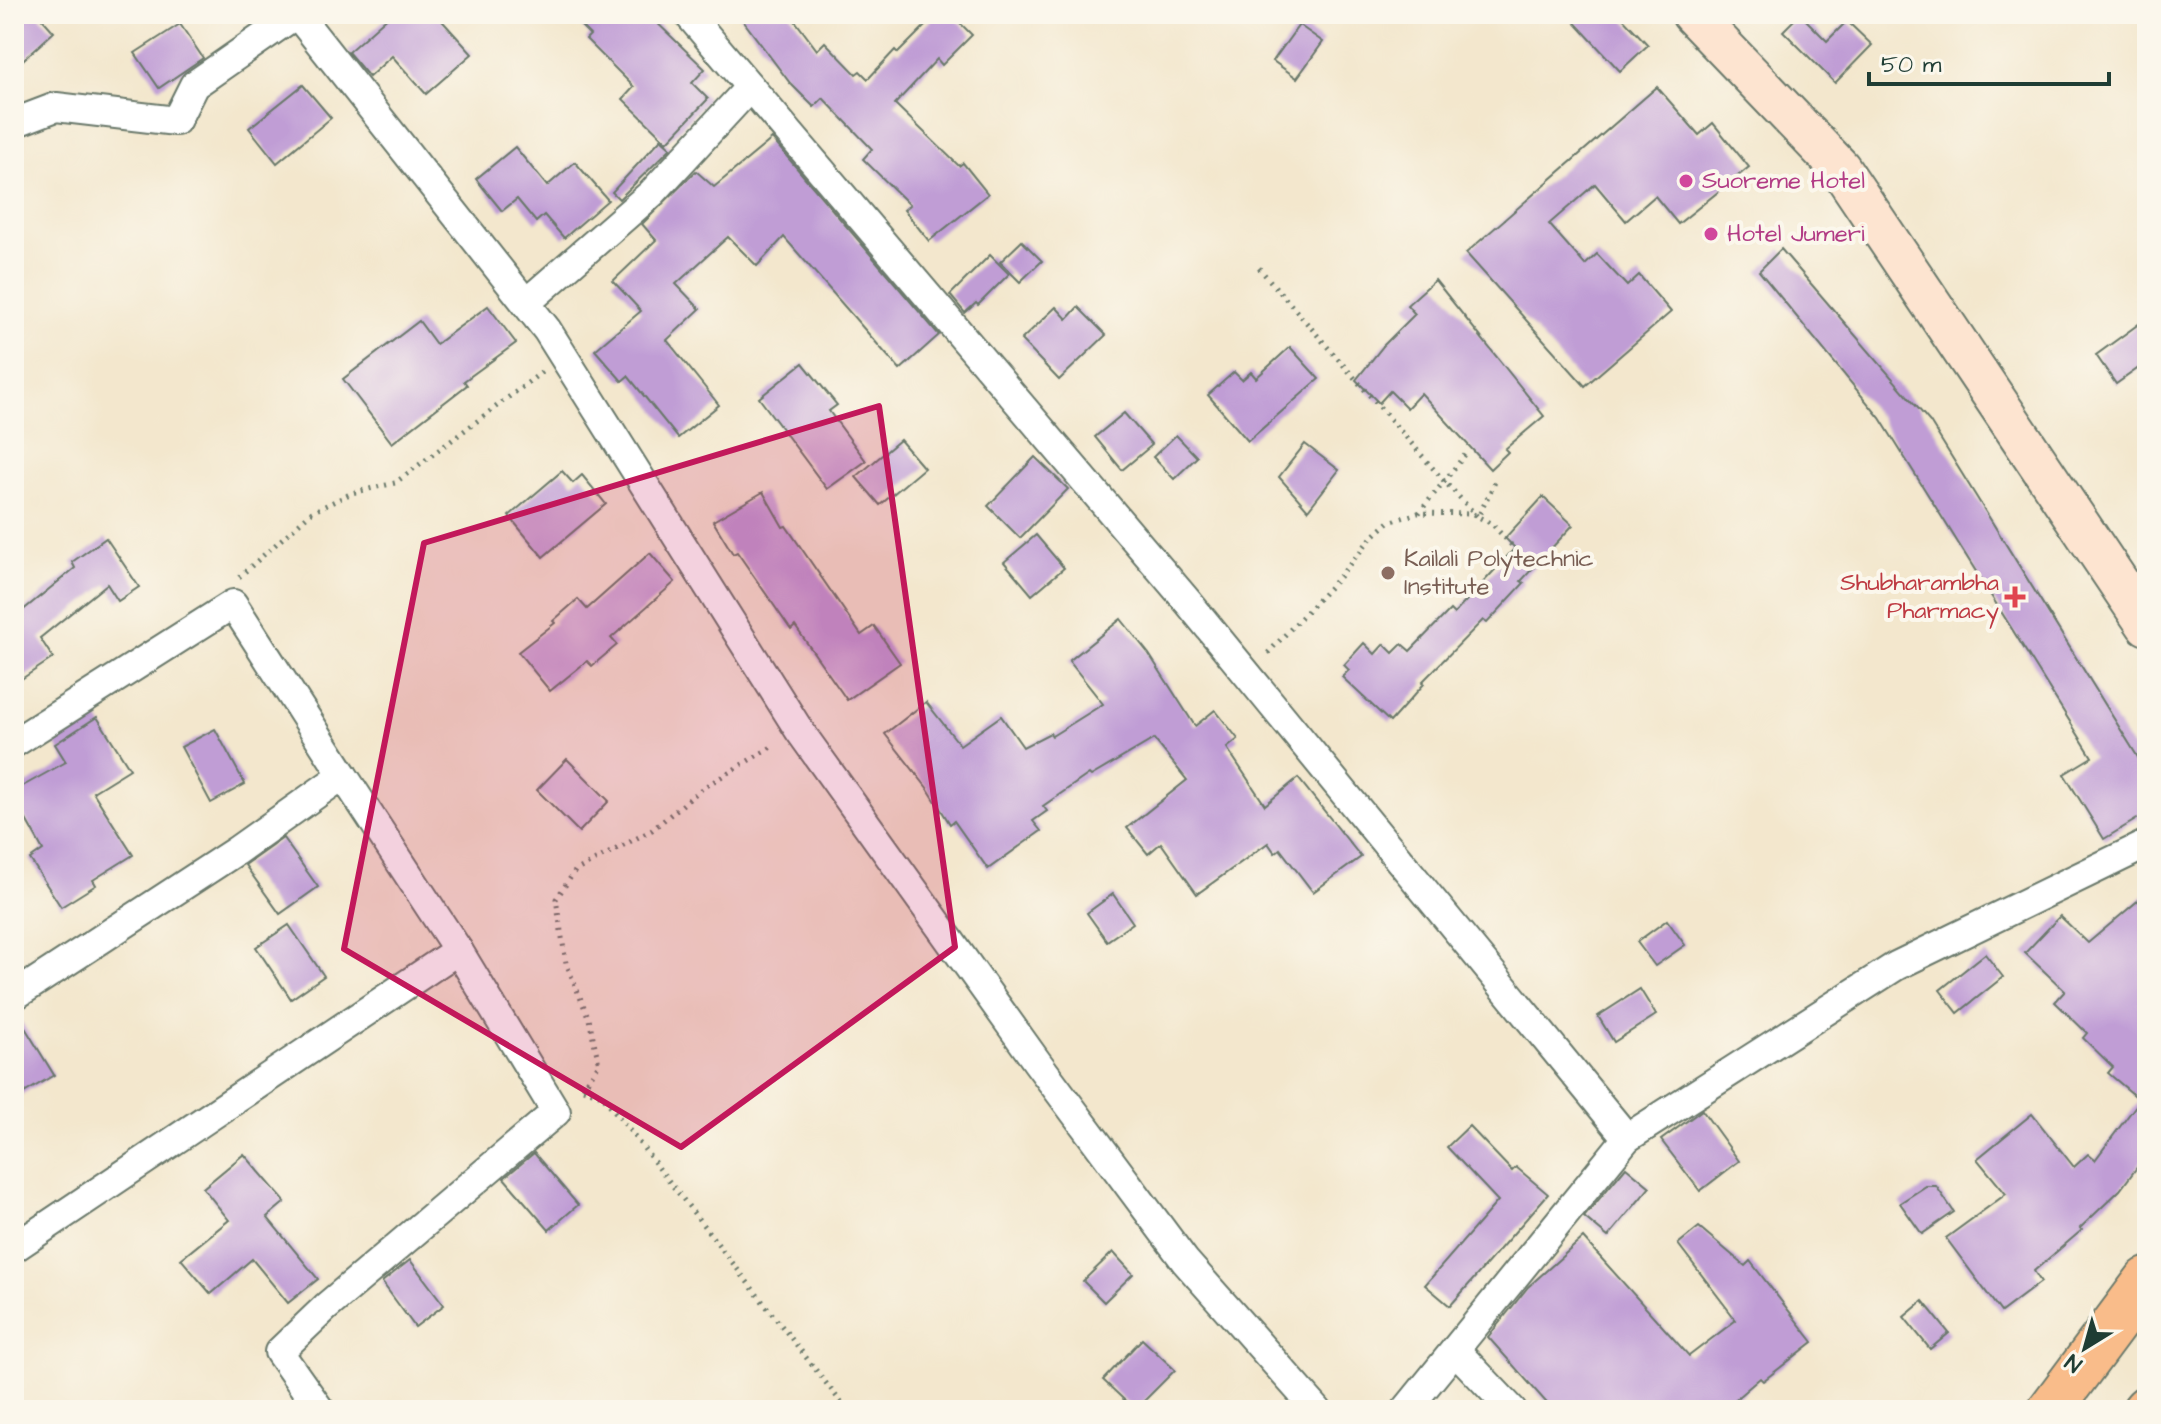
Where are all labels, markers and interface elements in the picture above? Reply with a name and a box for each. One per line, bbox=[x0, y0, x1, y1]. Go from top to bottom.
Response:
scale bar bbox=[1869, 36, 2109, 86]
text: 50 m bbox=[1881, 48, 1942, 82]
place label: Suoreme Hotel bbox=[1702, 164, 1865, 198]
marker: Suoreme Hotel bbox=[1677, 172, 1695, 190]
place label: Hotel Jumeri bbox=[1727, 217, 1865, 251]
marker: Hotel Jumeri bbox=[1702, 225, 1720, 243]
place label: Kailali Polytechnic Institute bbox=[1404, 542, 1594, 604]
marker: Kailali Polytechnic Institute bbox=[1379, 564, 1397, 582]
place label: Shubharambha Pharmacy bbox=[1840, 566, 1999, 629]
marker: Shubharambha Pharmacy bbox=[2006, 588, 2024, 606]
north arrow bbox=[2045, 1308, 2125, 1388]
text: N bbox=[2059, 1346, 2089, 1379]

